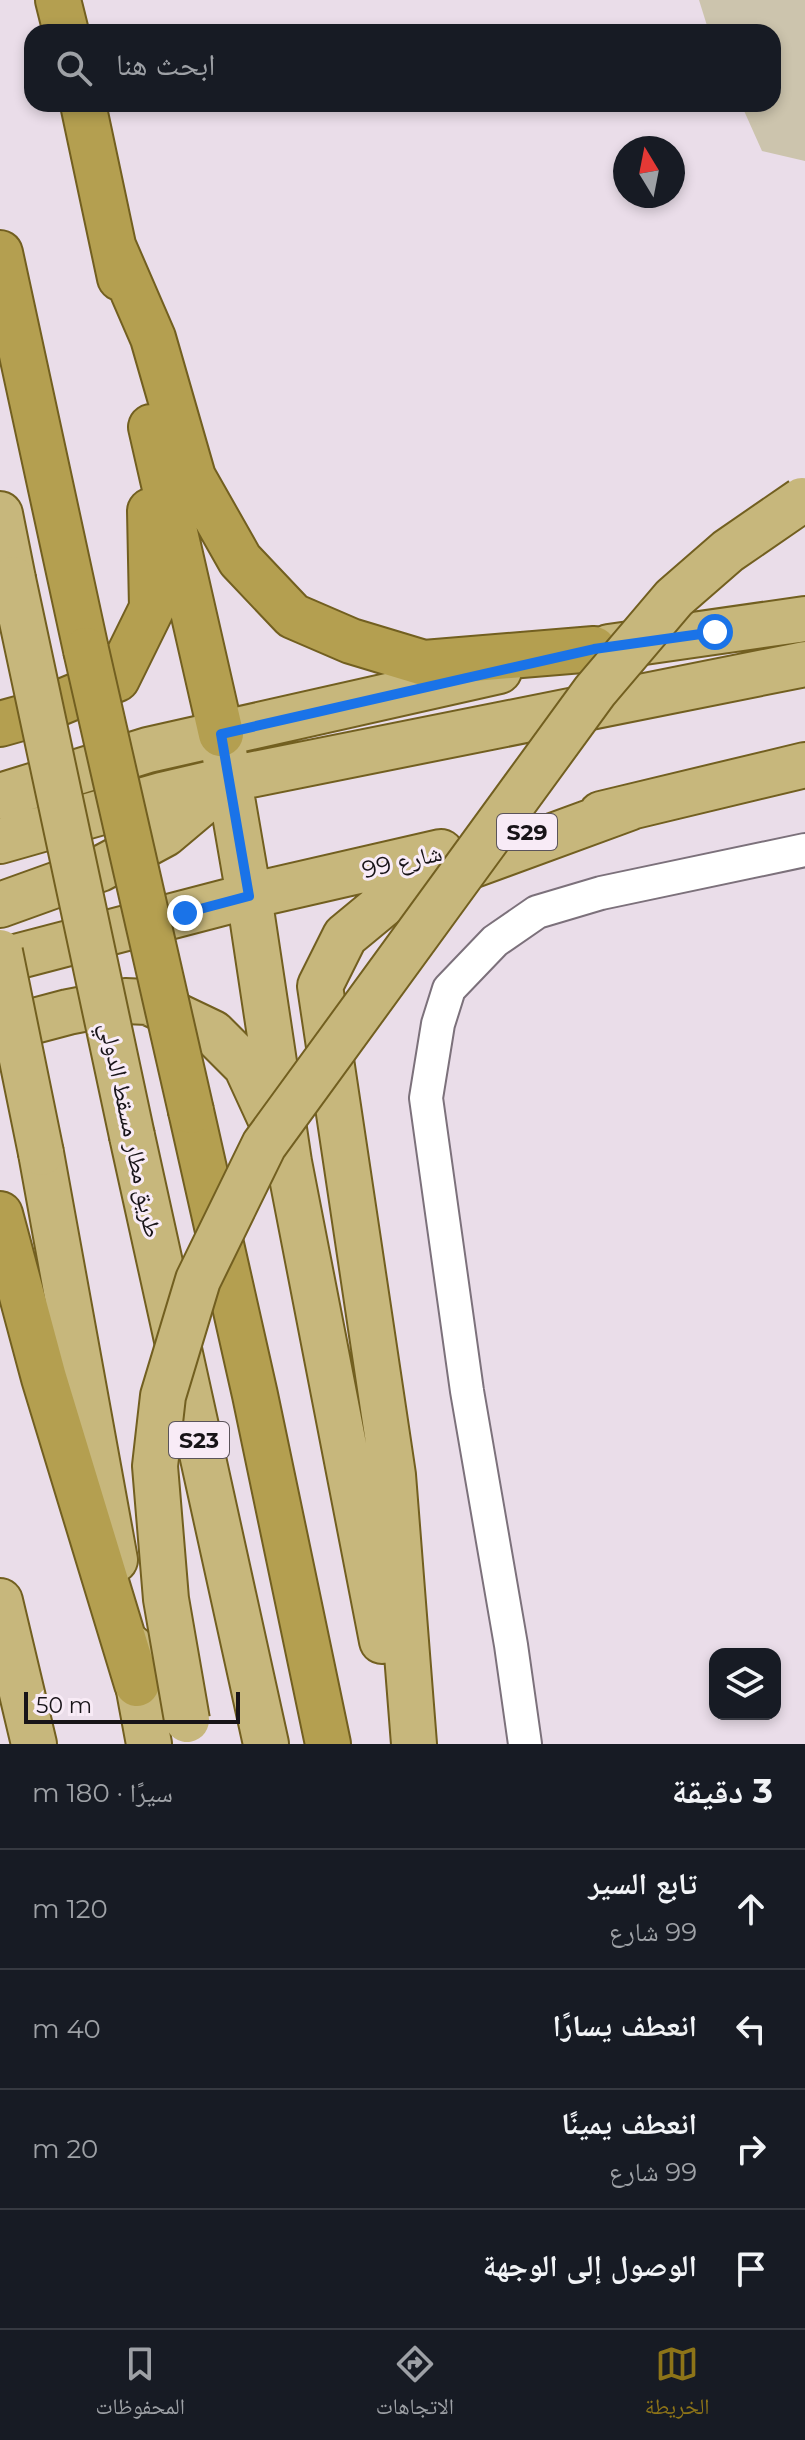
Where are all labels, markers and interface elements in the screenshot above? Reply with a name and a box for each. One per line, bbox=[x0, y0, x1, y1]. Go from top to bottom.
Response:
search box bbox=[24, 24, 781, 112]
icon: search bbox=[52, 46, 96, 90]
text: ابحث هنا bbox=[116, 46, 215, 83]
north arrow bbox=[613, 136, 685, 208]
route start bbox=[697, 614, 733, 650]
road number: S29 bbox=[497, 814, 557, 850]
street label: 99 شارع bbox=[359, 838, 445, 885]
route end bbox=[167, 895, 203, 931]
street label: طريق مطار مسقط الدولي bbox=[89, 1020, 168, 1241]
road number: S23 bbox=[169, 1422, 229, 1458]
map controls bbox=[709, 1648, 781, 1720]
button: layers bbox=[709, 1648, 781, 1720]
scale bar bbox=[24, 1688, 240, 1724]
text: 50 m bbox=[36, 1692, 92, 1719]
text: 3 دقيقة bbox=[672, 1770, 773, 1812]
text: سيرًا · 180 m bbox=[32, 1777, 173, 1809]
text: تابع السير bbox=[588, 1865, 697, 1902]
icon: ahead bbox=[729, 1887, 773, 1931]
text: 120 m bbox=[32, 1893, 108, 1925]
text: 99 شارع bbox=[609, 1916, 697, 1948]
text: انعطف يسارًا bbox=[552, 2007, 697, 2044]
icon: left bbox=[729, 2007, 773, 2051]
text: 40 m bbox=[32, 2013, 101, 2045]
text: انعطف يمينًا bbox=[561, 2105, 697, 2142]
icon: right bbox=[729, 2127, 773, 2171]
text: 20 m bbox=[32, 2133, 98, 2165]
text: 99 شارع bbox=[609, 2156, 697, 2188]
text: الوصول إلى الوجهة bbox=[483, 2247, 697, 2284]
icon: arrive bbox=[729, 2247, 773, 2291]
tab: المحفوظات bbox=[95, 2342, 185, 2428]
tab: الاتجاهات bbox=[376, 2342, 454, 2428]
tab: الخريطة bbox=[645, 2342, 710, 2428]

